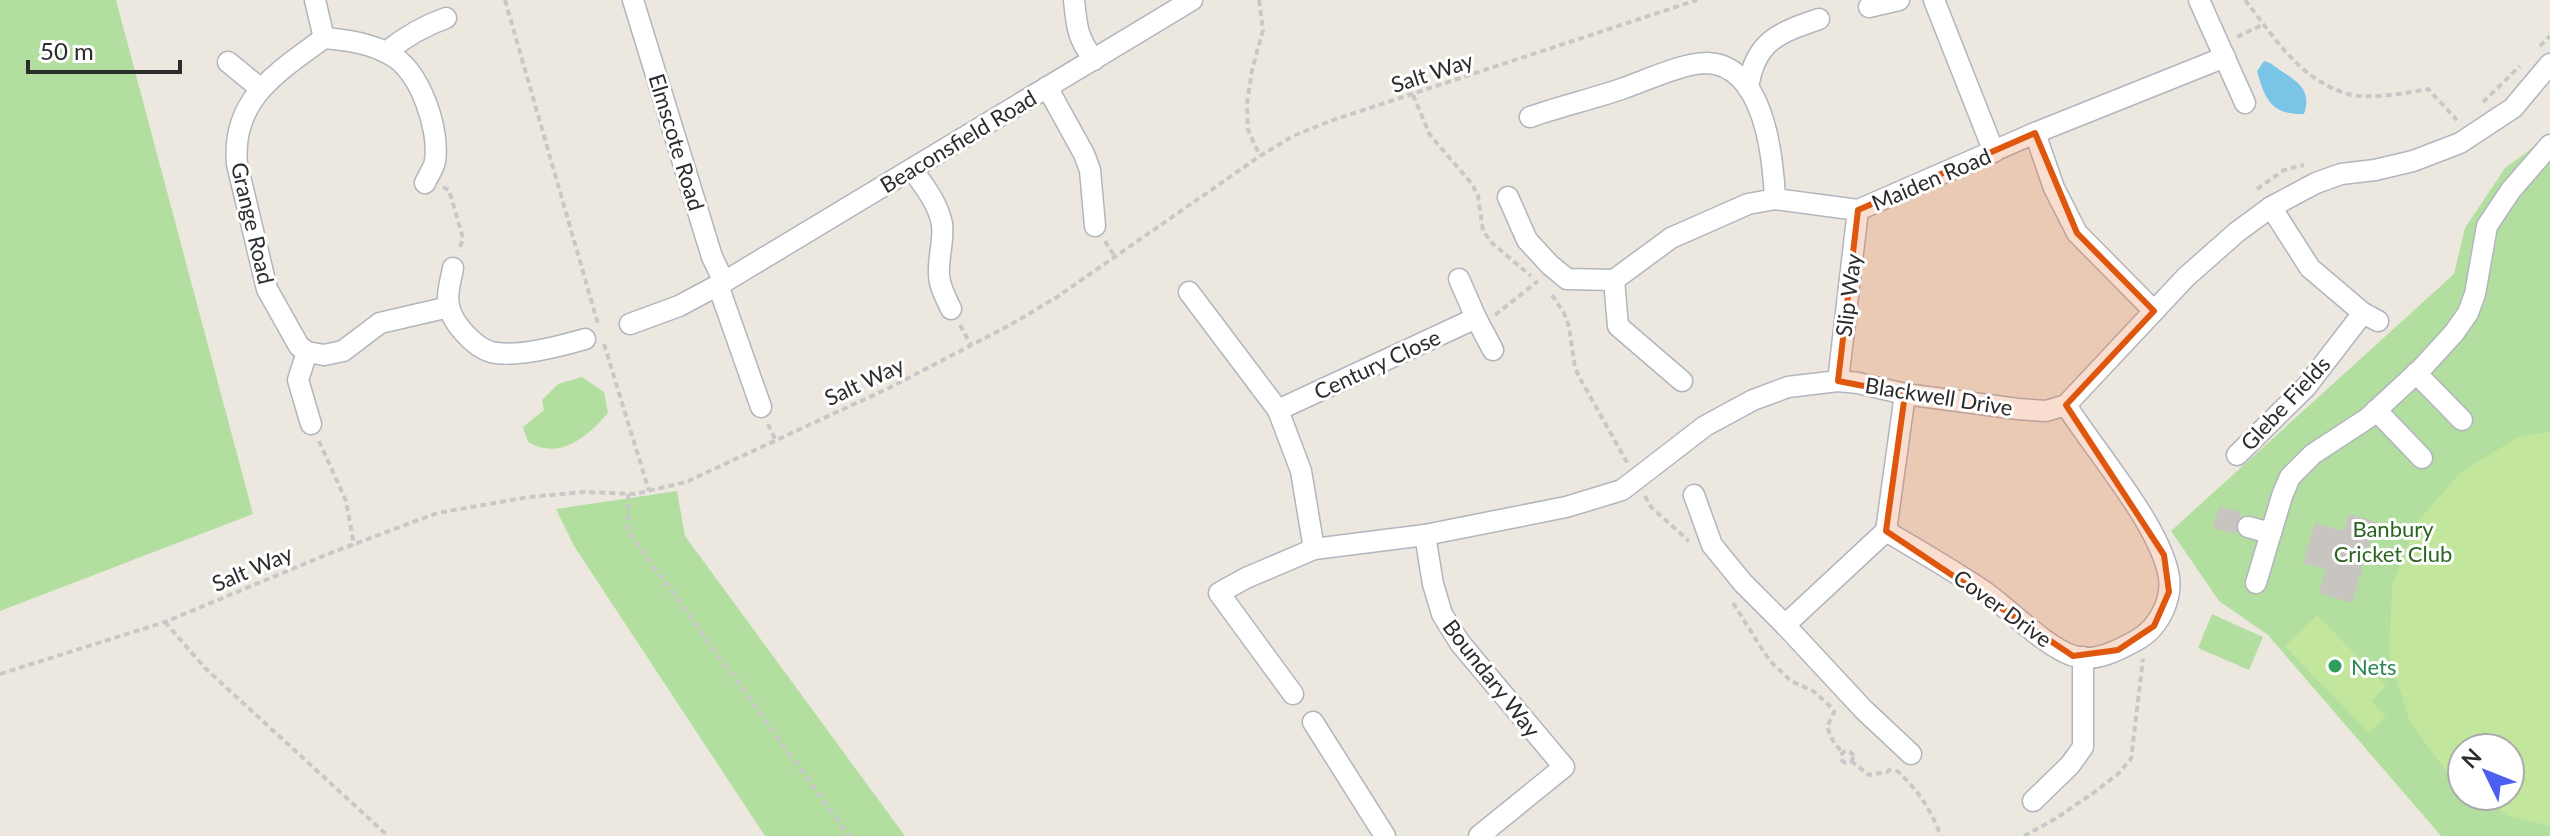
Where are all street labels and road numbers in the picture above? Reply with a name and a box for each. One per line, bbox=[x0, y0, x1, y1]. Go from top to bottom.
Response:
street label: Salt Way bbox=[1388, 46, 1477, 98]
street label: Elmscote Road bbox=[643, 70, 711, 214]
street label: Beaconsfield Road bbox=[875, 84, 1041, 198]
street label: Maiden Road bbox=[1867, 142, 1995, 216]
street label: Grange Road bbox=[226, 159, 280, 287]
street label: Slip Way bbox=[1830, 251, 1867, 338]
street label: Century Close bbox=[1310, 323, 1444, 405]
street label: Glebe Fields bbox=[2235, 350, 2335, 456]
street label: Salt Way bbox=[820, 351, 909, 411]
street label: Blackwell Drive bbox=[1863, 371, 2015, 421]
street label: Salt Way bbox=[208, 539, 297, 597]
street label: Cover Drive bbox=[1949, 563, 2057, 653]
street label: Boundary Way bbox=[1438, 614, 1547, 743]

